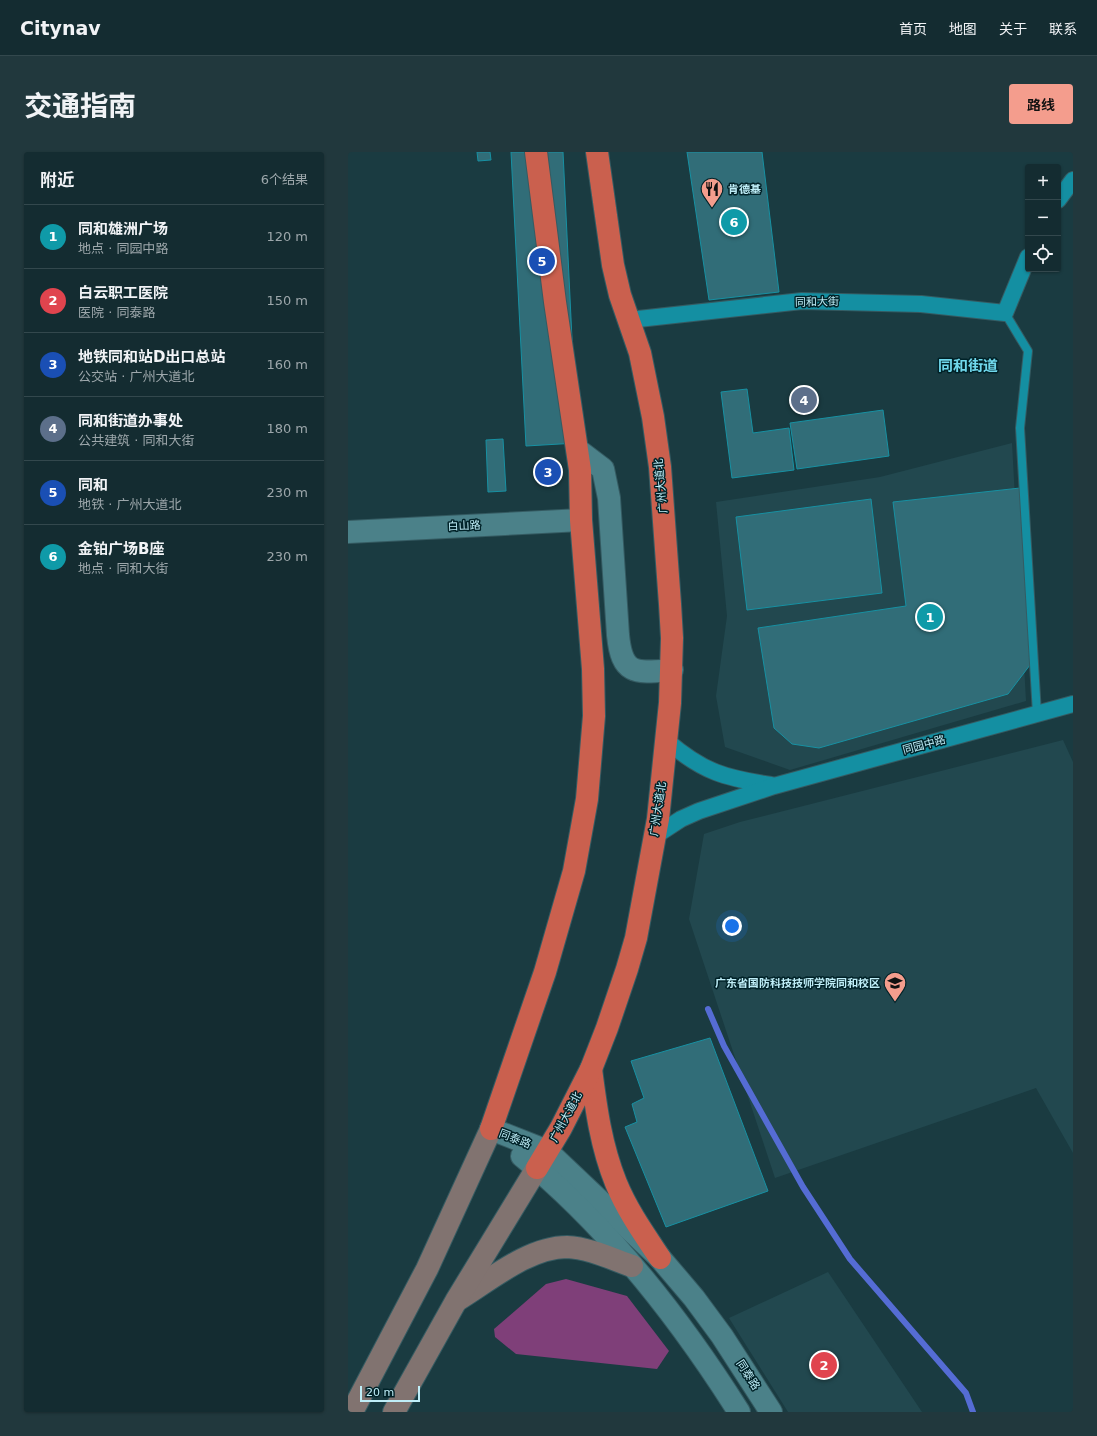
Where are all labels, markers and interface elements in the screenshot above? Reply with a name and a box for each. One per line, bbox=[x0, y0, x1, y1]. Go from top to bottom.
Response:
text: Citynav bbox=[20, 17, 101, 39]
text: 首页 bbox=[899, 21, 927, 37]
text: 地图 bbox=[949, 21, 977, 37]
text: 关于 bbox=[999, 21, 1027, 37]
text: 联系 bbox=[1049, 21, 1077, 37]
button: 路线 bbox=[1009, 84, 1073, 124]
text: 交通指南 bbox=[24, 90, 136, 123]
map controls bbox=[1025, 164, 1061, 272]
button: + bbox=[1025, 164, 1061, 200]
text: 附近 bbox=[40, 170, 74, 190]
text: 6个结果 bbox=[261, 172, 308, 187]
restaurant icon: 肯德基 bbox=[699, 176, 725, 209]
place label: 肯德基 bbox=[728, 183, 761, 196]
button: − bbox=[1025, 200, 1061, 236]
pin: 6 bbox=[721, 207, 747, 237]
text: 同和雄洲广场 bbox=[78, 220, 168, 238]
text: 1 bbox=[48, 229, 58, 244]
text: 120 m bbox=[266, 229, 308, 244]
button: locate bbox=[1025, 236, 1061, 272]
text: 地点 · 同园中路 bbox=[78, 241, 168, 256]
pin: 5 bbox=[529, 246, 555, 276]
text: 白云职工医院 bbox=[78, 284, 168, 302]
text: 2 bbox=[48, 293, 58, 308]
text: 150 m bbox=[266, 293, 308, 308]
street label: 同和大街 bbox=[795, 295, 839, 309]
text: 医院 · 同泰路 bbox=[78, 305, 155, 320]
text: 地铁同和站D出口总站 bbox=[78, 348, 225, 366]
text: 3 bbox=[48, 357, 58, 372]
text: 160 m bbox=[266, 357, 308, 372]
district label: 同和街道 bbox=[938, 357, 998, 375]
text: 公交站 · 广州大道北 bbox=[78, 369, 194, 384]
pin: 4 bbox=[791, 385, 817, 415]
text: 同和街道办事处 bbox=[78, 412, 183, 430]
text: 4 bbox=[48, 421, 58, 436]
text: 180 m bbox=[266, 421, 308, 436]
text: 公共建筑 · 同和大街 bbox=[78, 433, 194, 448]
pin: 3 bbox=[535, 457, 561, 487]
street label: 广州大道北 bbox=[652, 458, 670, 514]
text: 同和 bbox=[78, 476, 108, 494]
text: 5 bbox=[48, 485, 58, 500]
text: 230 m bbox=[266, 485, 308, 500]
text: 地铁 · 广州大道北 bbox=[78, 497, 181, 512]
street label: 白山路 bbox=[447, 519, 481, 533]
text: 金铂广场B座 bbox=[78, 540, 164, 558]
text: 6 bbox=[48, 549, 58, 564]
text: 230 m bbox=[266, 549, 308, 564]
text: 地点 · 同和大街 bbox=[78, 561, 168, 576]
pin: 1 bbox=[917, 602, 943, 632]
street label: 同园中路 bbox=[901, 733, 947, 757]
street label: 广州大道北 bbox=[647, 781, 669, 837]
your location bbox=[722, 916, 742, 936]
school or university icon: 广东省国防科技技师学院同和校区 bbox=[882, 970, 908, 1003]
place label: 广东省国防科技技师学院同和校区 bbox=[715, 977, 880, 990]
street label: 广州大道北 bbox=[547, 1090, 585, 1144]
street label: 同泰路 bbox=[497, 1127, 533, 1151]
pin: 2 bbox=[811, 1350, 837, 1380]
street label: 同泰路 bbox=[734, 1358, 762, 1392]
scale bar bbox=[360, 1384, 420, 1403]
text: 20 m bbox=[366, 1386, 394, 1399]

